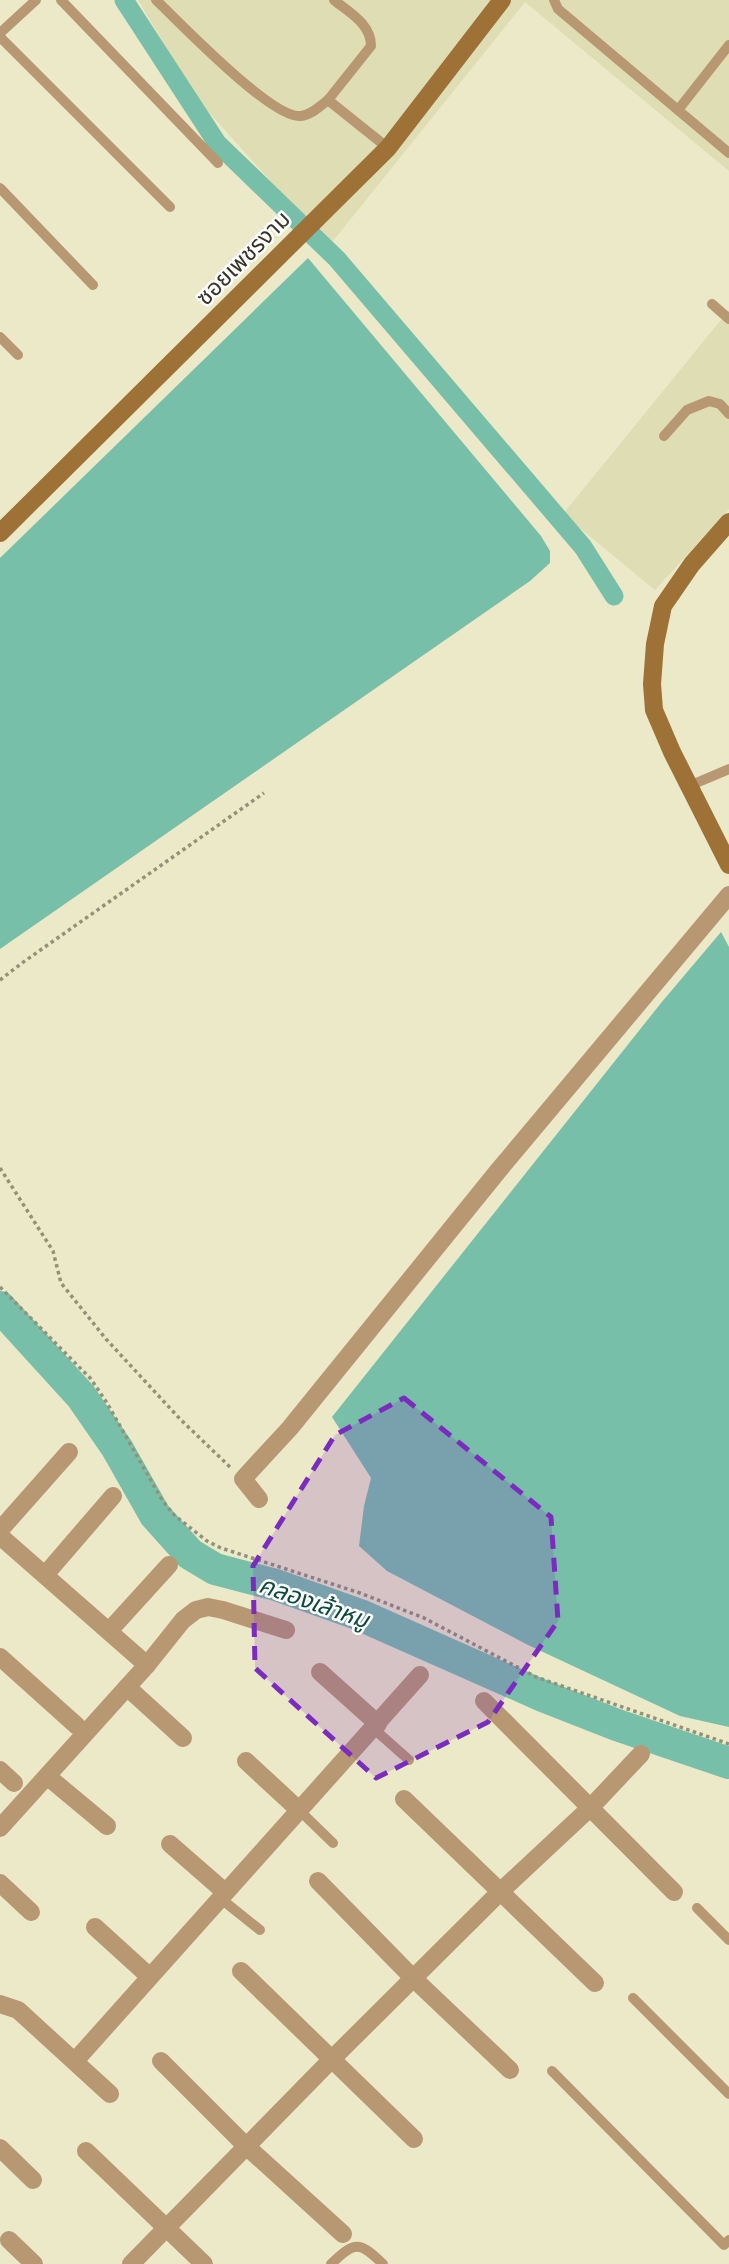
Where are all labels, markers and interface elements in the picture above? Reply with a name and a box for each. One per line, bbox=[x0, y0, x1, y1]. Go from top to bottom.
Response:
street label: ซอยเพชรงาม bbox=[190, 205, 296, 311]
water label: คลองเล้าหมู bbox=[255, 1570, 375, 1636]

